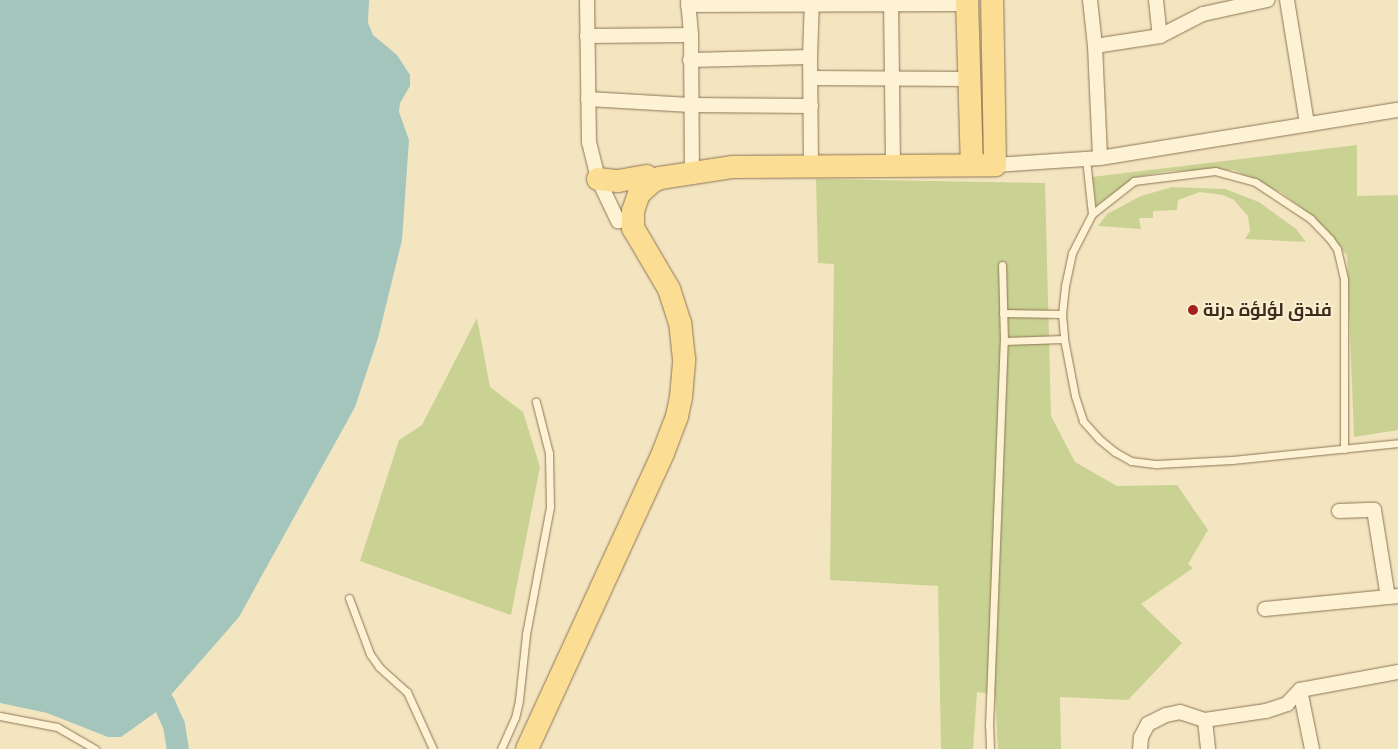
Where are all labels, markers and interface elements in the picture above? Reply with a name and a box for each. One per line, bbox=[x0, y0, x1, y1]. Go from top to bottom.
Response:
place label: فندق لؤلؤة درنة bbox=[1203, 299, 1332, 321]
marker: فندق لؤلؤة درنة bbox=[1187, 304, 1199, 316]

